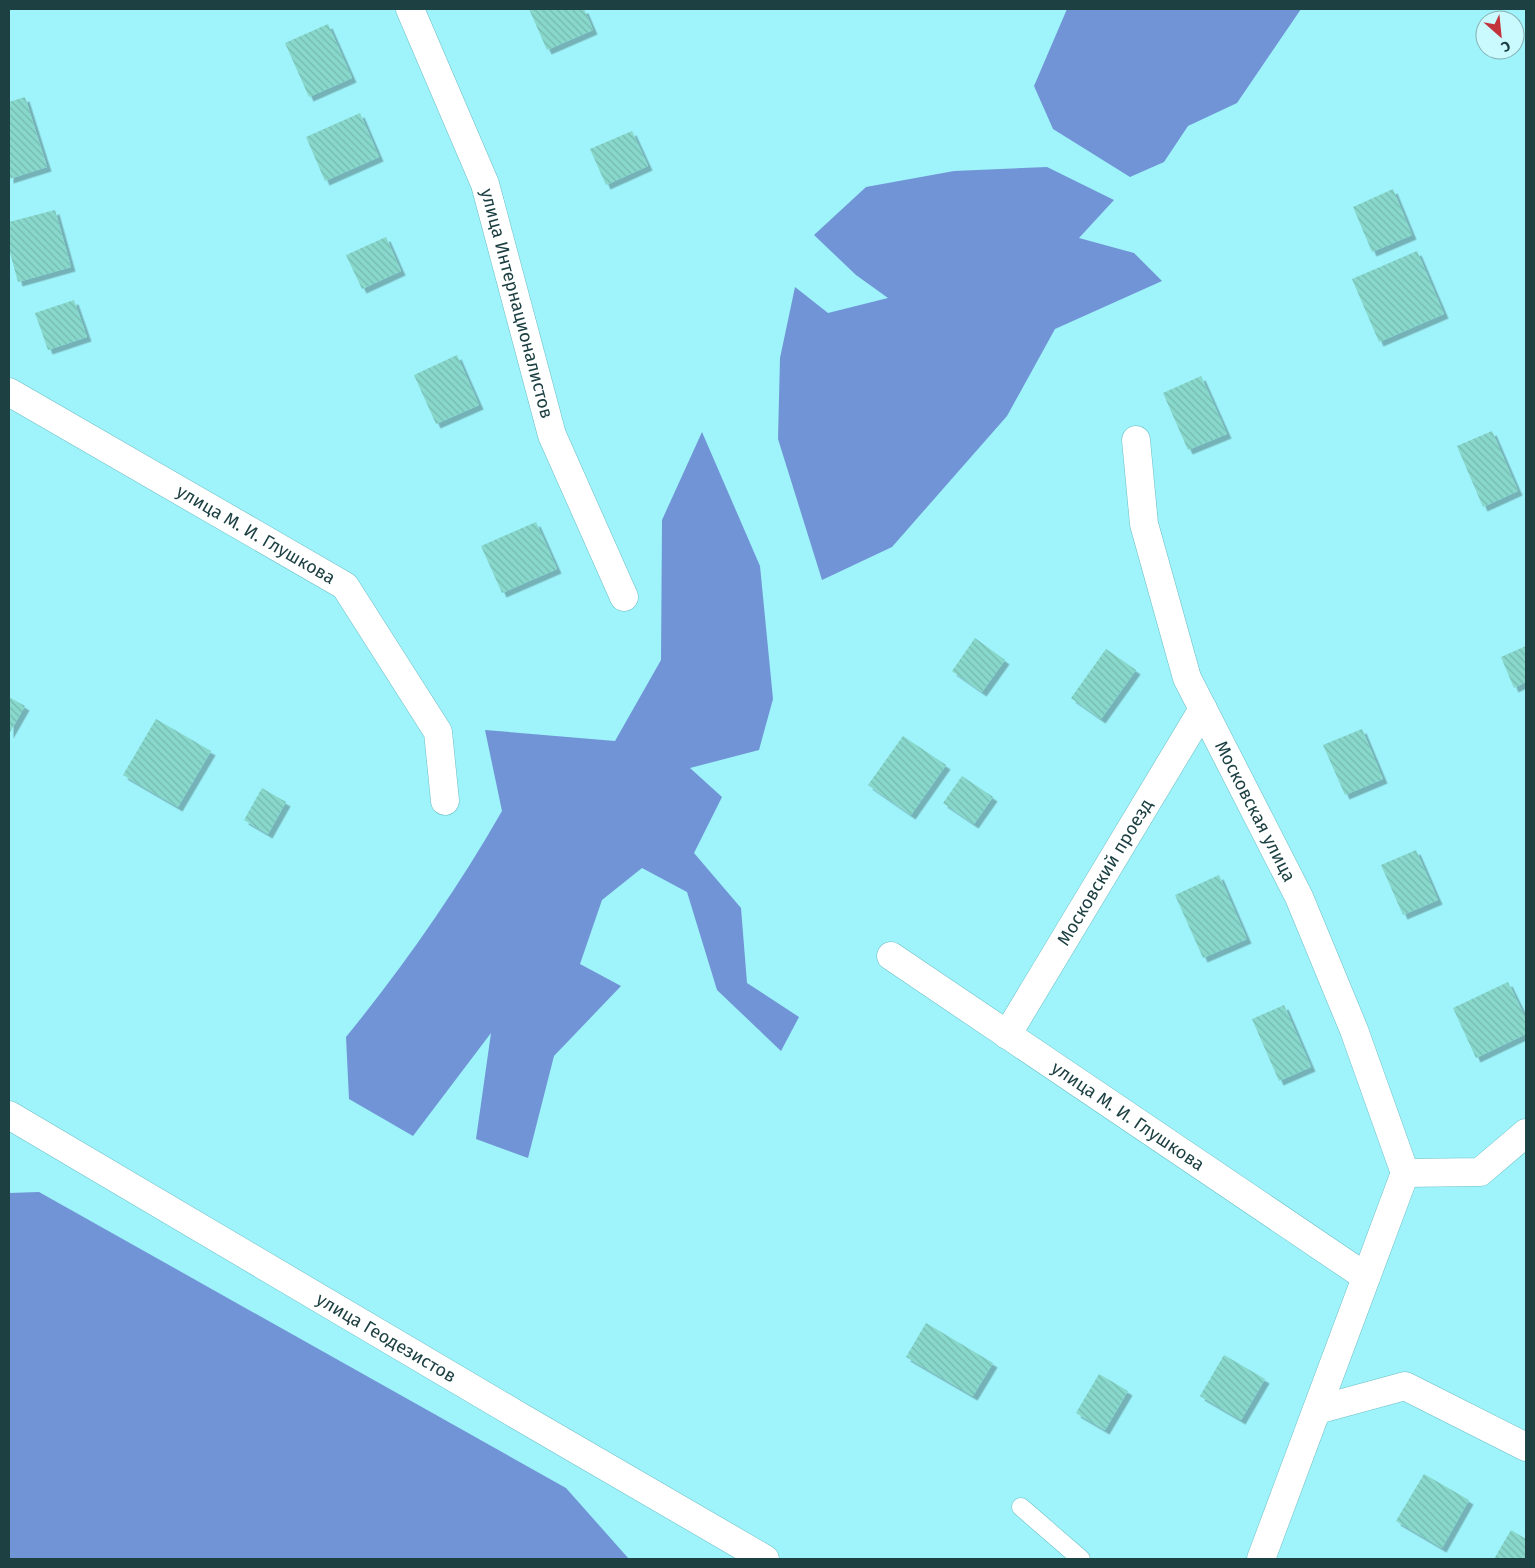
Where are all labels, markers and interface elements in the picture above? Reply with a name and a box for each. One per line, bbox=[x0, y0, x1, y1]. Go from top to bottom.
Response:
north arrow bbox=[1475, 10, 1525, 60]
text: С bbox=[1498, 37, 1513, 56]
street label: улица Интернационалистов bbox=[476, 186, 558, 421]
street label: улица М. И. Глушкова bbox=[172, 480, 339, 589]
street label: Московская улица bbox=[1210, 737, 1300, 885]
street label: Московский проезд bbox=[1052, 795, 1157, 950]
street label: улица М. И. Глушкова bbox=[1047, 1057, 1209, 1176]
street label: улица Геодезистов bbox=[312, 1288, 460, 1387]

